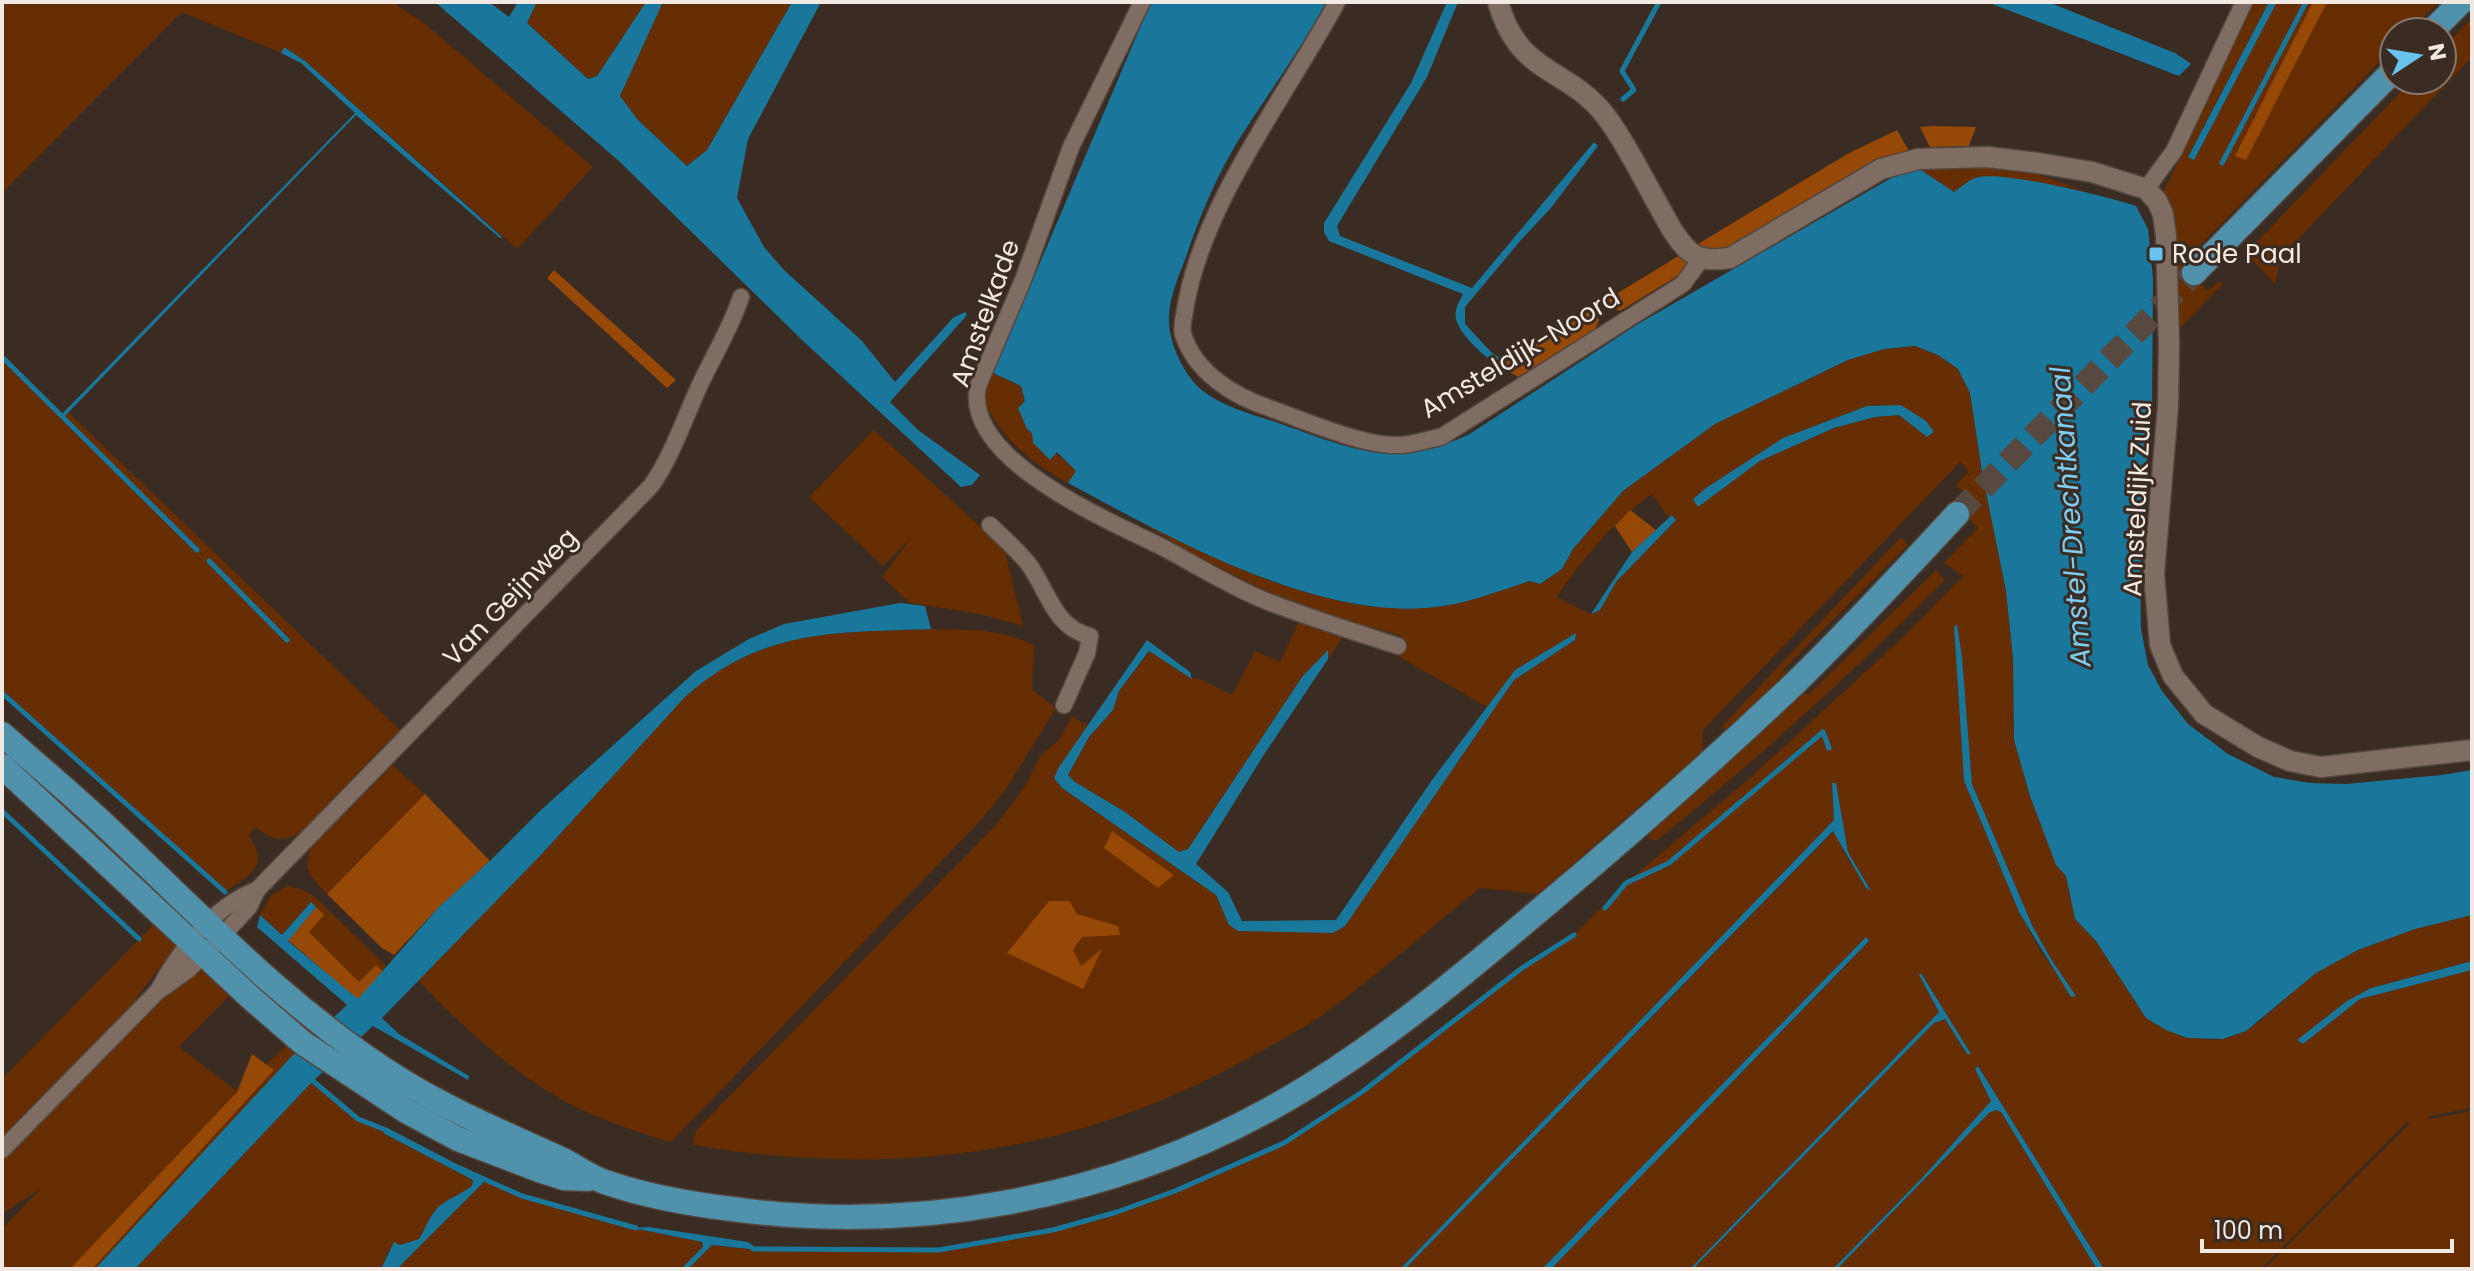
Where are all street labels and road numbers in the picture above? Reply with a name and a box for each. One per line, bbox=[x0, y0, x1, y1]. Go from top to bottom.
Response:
street label: Amstelkade bbox=[942, 234, 1028, 392]
street label: Amsteldijk-Noord bbox=[1414, 279, 1626, 427]
street label: Amsteldijk Zuid bbox=[2114, 401, 2160, 597]
street label: Van Geijnweg bbox=[435, 520, 585, 674]

